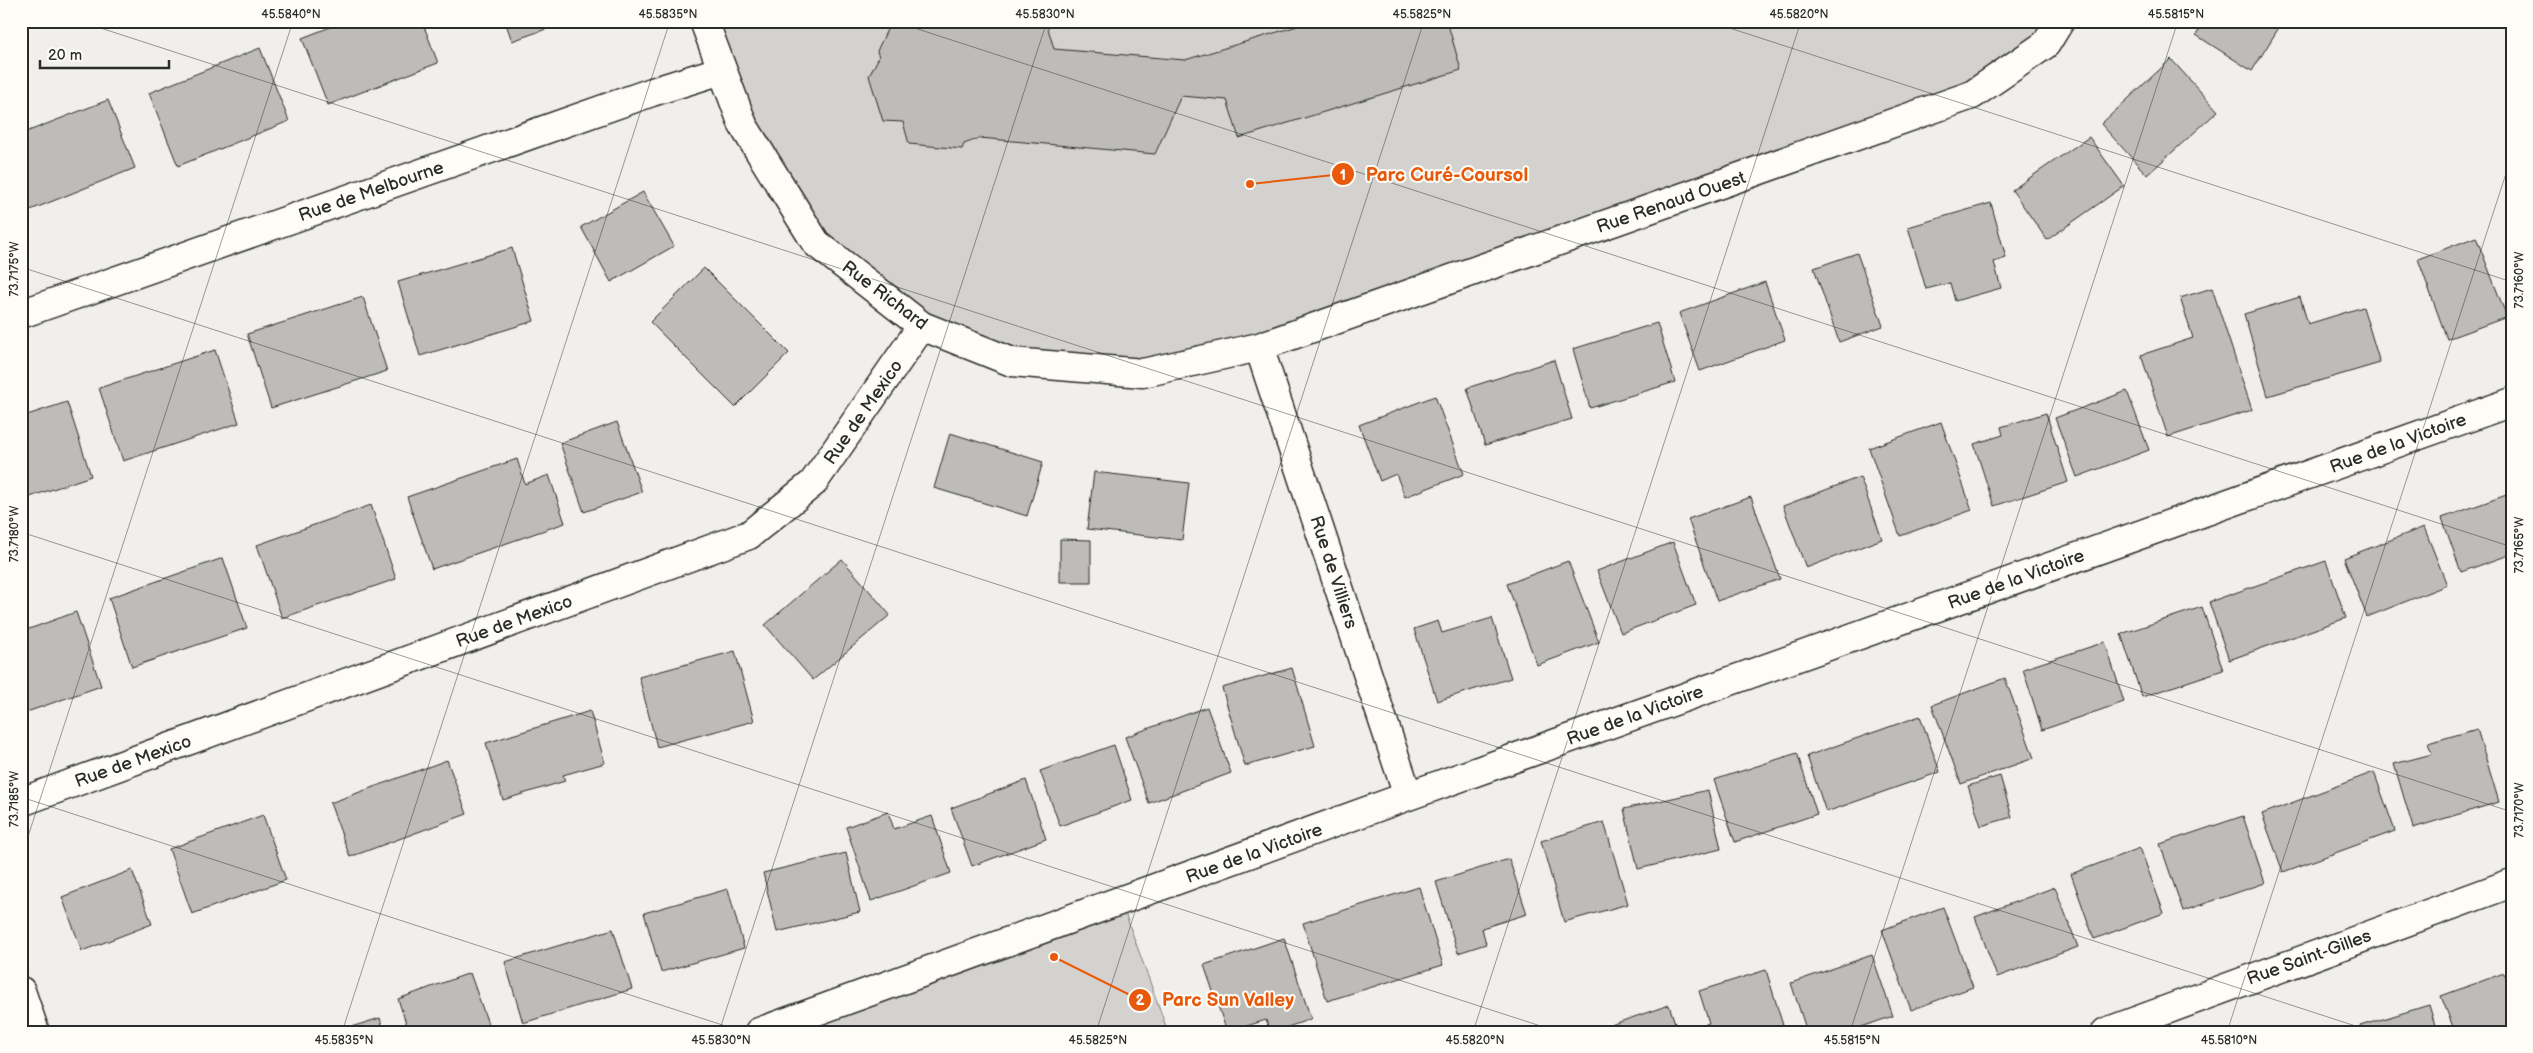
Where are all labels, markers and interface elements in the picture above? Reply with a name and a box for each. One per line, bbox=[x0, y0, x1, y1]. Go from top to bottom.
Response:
text: 45.5840°N bbox=[261, 7, 321, 22]
text: 45.5835°N bbox=[638, 7, 698, 22]
text: 45.5830°N bbox=[1015, 7, 1075, 22]
text: 45.5825°N bbox=[1393, 7, 1451, 22]
text: 45.5820°N bbox=[1769, 7, 1829, 22]
text: 45.5815°N bbox=[2148, 7, 2204, 22]
scale bar bbox=[40, 38, 169, 70]
text: 20 m bbox=[48, 46, 82, 65]
street label: Rue de Melbourne bbox=[296, 157, 447, 226]
callout: Parc Curé-Coursol bbox=[1331, 157, 1538, 191]
text: Parc Curé-Coursol bbox=[1366, 164, 1528, 187]
text: 1 bbox=[1340, 166, 1346, 185]
street label: Rue Renaud Ouest bbox=[1594, 167, 1749, 238]
text: 73.7175°W bbox=[7, 241, 22, 297]
text: 73.7160°W bbox=[2512, 251, 2527, 309]
street label: Rue Richard bbox=[838, 256, 932, 334]
street label: Rue de Mexico bbox=[820, 356, 907, 469]
street label: Rue de la Victoire bbox=[2327, 409, 2470, 478]
text: 73.7180°W bbox=[7, 506, 22, 562]
street label: Rue de Villiers bbox=[1305, 513, 1362, 631]
text: 73.7165°W bbox=[2512, 517, 2527, 573]
street label: Rue de la Victoire bbox=[1945, 545, 2088, 614]
street label: Rue de Mexico bbox=[453, 591, 575, 652]
street label: Rue de la Victoire bbox=[1564, 681, 1707, 750]
street label: Rue de Mexico bbox=[72, 731, 194, 792]
text: 73.7185°W bbox=[7, 771, 22, 827]
text: 73.7170°W bbox=[2512, 782, 2527, 838]
street label: Rue de la Victoire bbox=[1183, 819, 1326, 888]
street label: Rue Saint-Gilles bbox=[2244, 925, 2374, 990]
callout: Parc Sun Valley bbox=[1127, 983, 1305, 1017]
text: Parc Sun Valley bbox=[1162, 989, 1294, 1012]
text: 2 bbox=[1136, 991, 1145, 1010]
text: 45.5835°N bbox=[314, 1033, 374, 1048]
text: 45.5830°N bbox=[691, 1033, 751, 1048]
text: 45.5825°N bbox=[1069, 1033, 1127, 1048]
text: 45.5820°N bbox=[1445, 1033, 1505, 1048]
text: 45.5815°N bbox=[1824, 1033, 1880, 1048]
text: 45.5810°N bbox=[2201, 1033, 2257, 1048]

